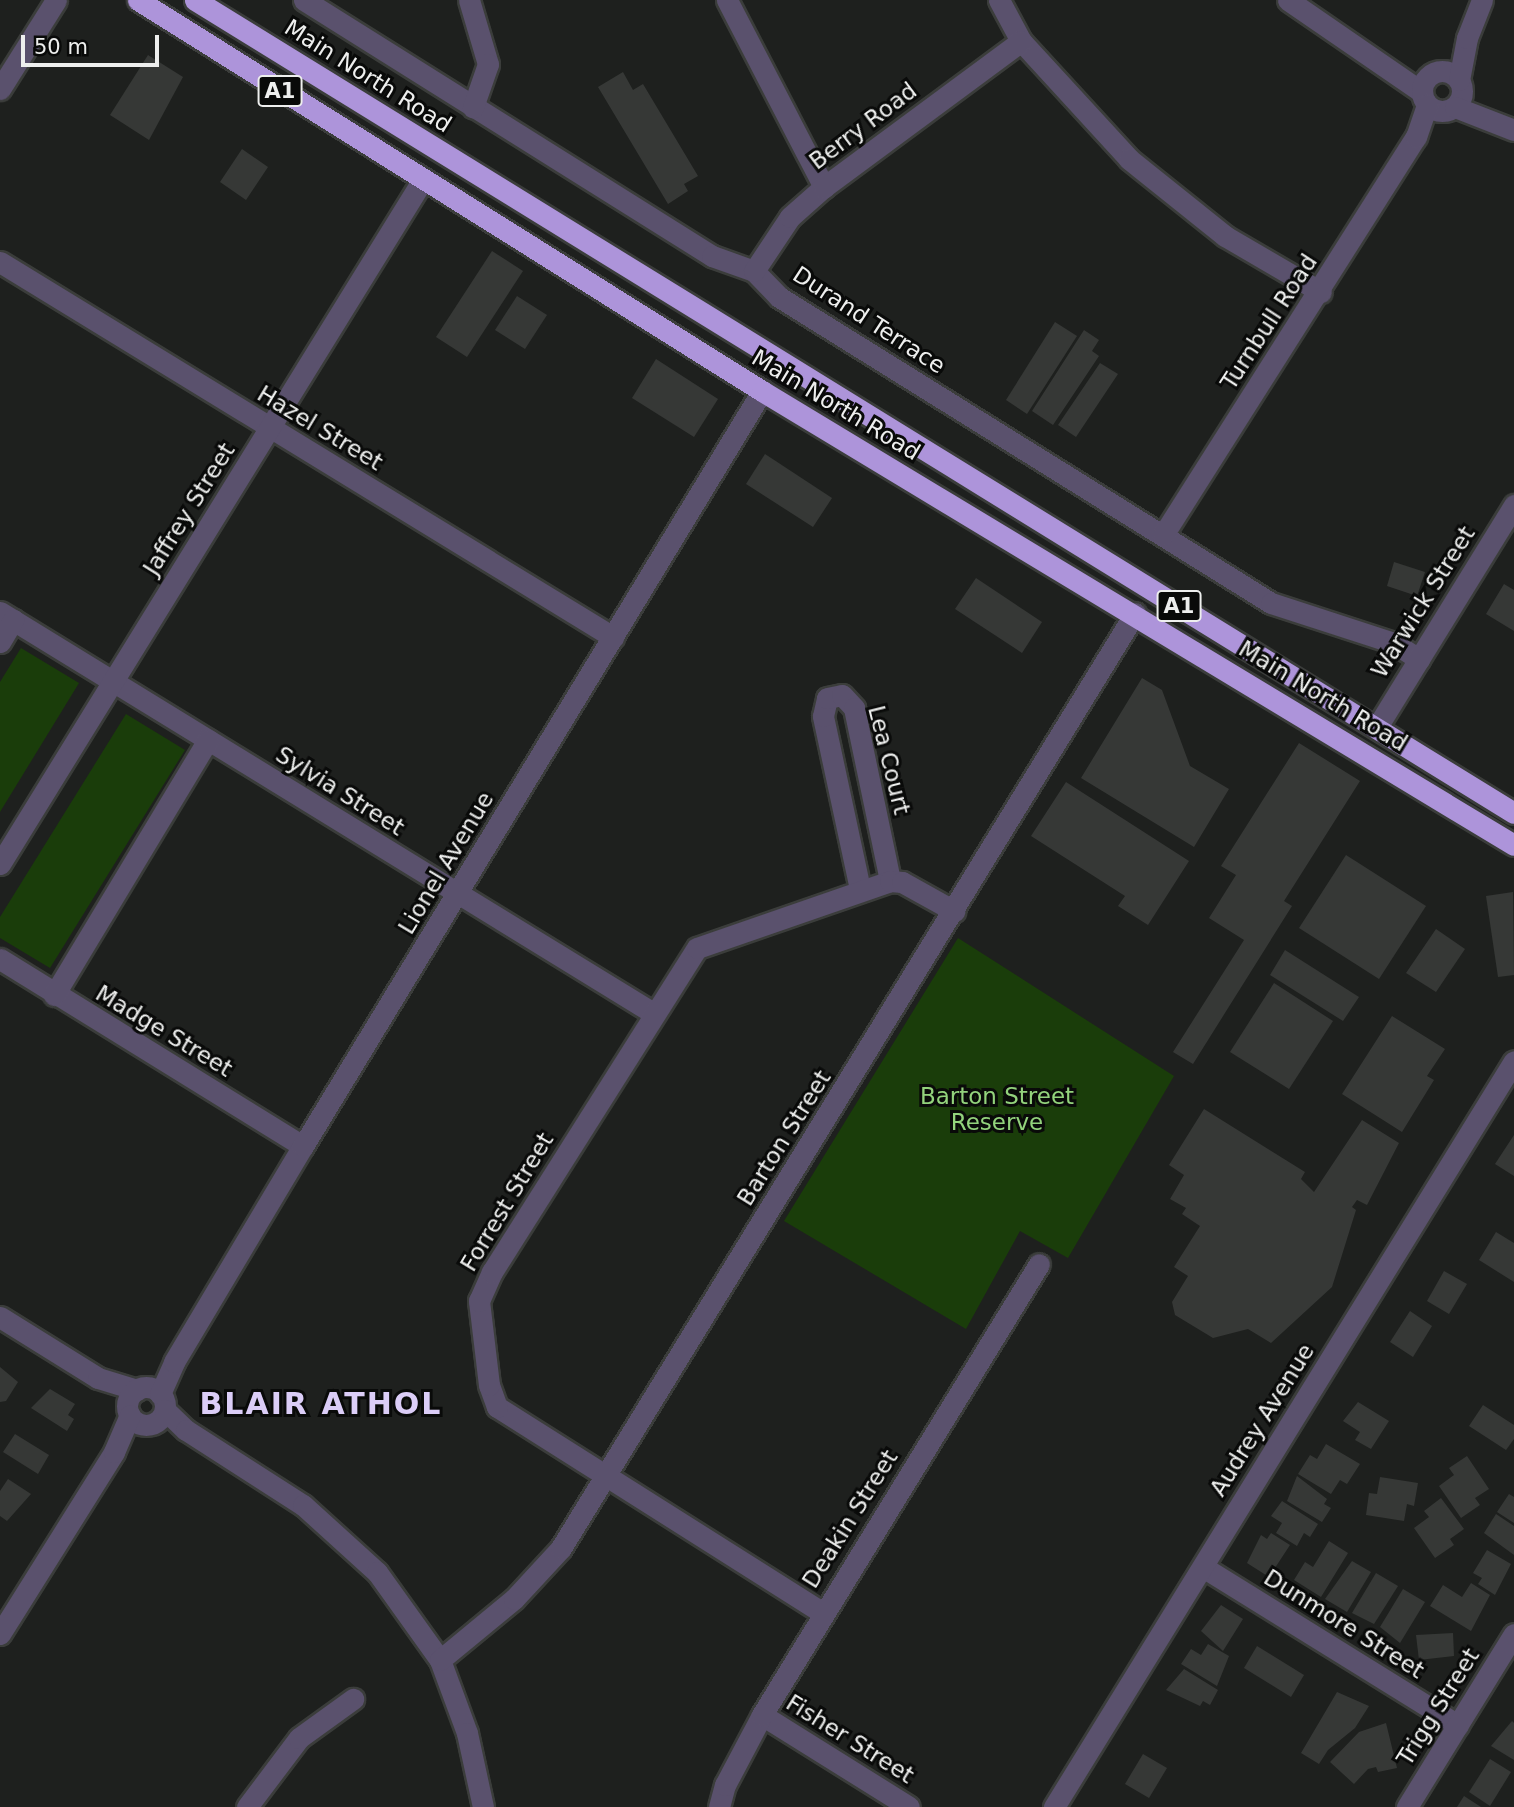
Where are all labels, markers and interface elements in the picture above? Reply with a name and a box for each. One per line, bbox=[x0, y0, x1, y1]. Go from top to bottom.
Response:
street label: Main North Road bbox=[279, 14, 457, 138]
scale bar bbox=[24, 21, 163, 65]
text: 50 m bbox=[34, 35, 88, 59]
road number: A1 bbox=[257, 74, 303, 108]
street label: Berry Road bbox=[804, 77, 922, 175]
street label: Turnbull Road bbox=[1215, 249, 1323, 395]
street label: Durand Terrace bbox=[788, 260, 950, 380]
street label: Main North Road bbox=[747, 344, 925, 466]
street label: Hazel Street bbox=[252, 380, 388, 476]
street label: Jaffrey Street bbox=[137, 438, 241, 580]
street label: Warwick Street bbox=[1365, 521, 1481, 683]
road number: A1 bbox=[1156, 588, 1202, 624]
street label: Main North Road bbox=[1234, 635, 1412, 757]
street label: Lea Court bbox=[862, 703, 916, 817]
street label: Sylvia Street bbox=[271, 741, 409, 841]
street label: Lionel Avenue bbox=[393, 787, 499, 939]
street label: Madge Street bbox=[91, 979, 237, 1083]
street label: Barton Street bbox=[731, 1065, 837, 1211]
park label: Barton Street Reserve bbox=[920, 1082, 1074, 1136]
street label: Forrest Street bbox=[455, 1128, 559, 1276]
street label: Audrey Avenue bbox=[1204, 1339, 1320, 1501]
district label: BLAIR ATHOL bbox=[201, 1386, 441, 1422]
street label: Deakin Street bbox=[797, 1445, 903, 1593]
street label: Dunmore Street bbox=[1259, 1564, 1429, 1684]
street label: Trigg Street bbox=[1391, 1643, 1485, 1771]
street label: Fisher Street bbox=[781, 1689, 919, 1789]

